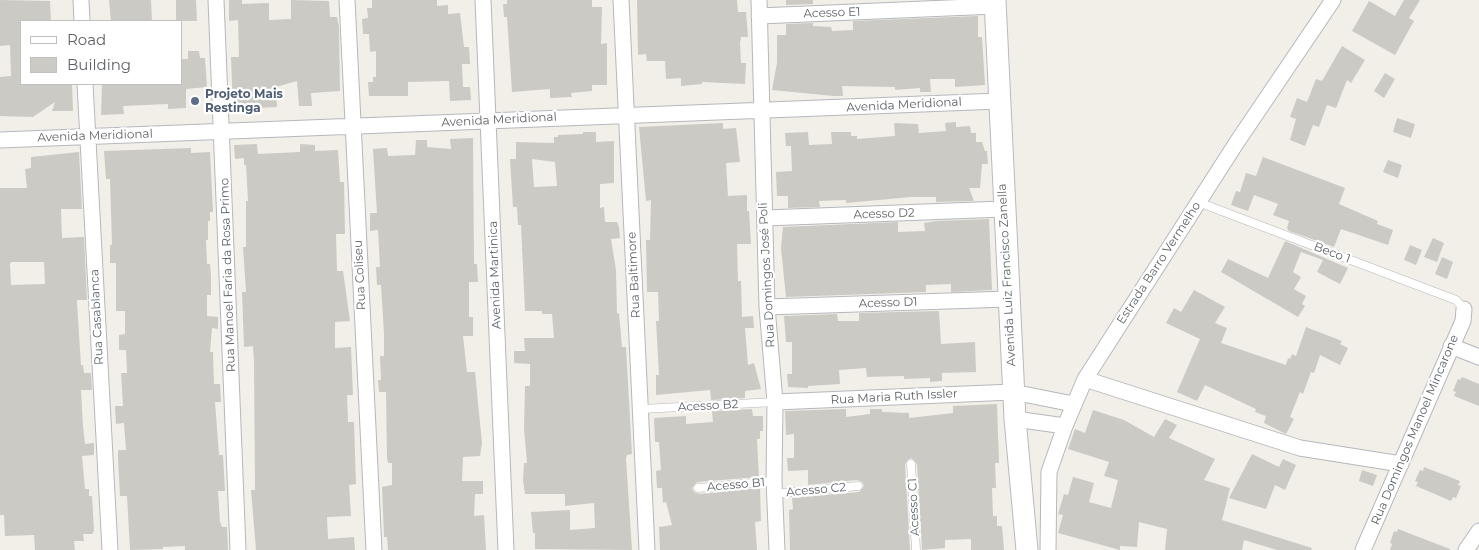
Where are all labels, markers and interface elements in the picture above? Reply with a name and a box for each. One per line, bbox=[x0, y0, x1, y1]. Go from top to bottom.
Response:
street label: Acesso E1 bbox=[803, 5, 861, 21]
legend bbox=[20, 20, 182, 85]
text: Road bbox=[67, 30, 106, 49]
text: Building bbox=[67, 55, 131, 74]
place label: Projeto Mais Restinga bbox=[205, 87, 283, 115]
marker: Projeto Mais Restinga bbox=[189, 95, 201, 107]
street label: Avenida Meridional bbox=[846, 95, 962, 115]
street label: Avenida Meridional bbox=[441, 110, 557, 130]
street label: Avenida Meridional bbox=[37, 127, 153, 145]
street label: Rua Manoel Faria da Rosa Primo bbox=[217, 178, 239, 372]
street label: Avenida Luiz Francisco Zanella bbox=[995, 183, 1019, 367]
street label: Estrada Barro Vermelho bbox=[1114, 199, 1204, 327]
street label: Rua Domingos José Poli bbox=[756, 202, 778, 348]
street label: Acesso D2 bbox=[853, 206, 915, 222]
street label: Avenida Martinica bbox=[486, 221, 504, 329]
street label: Rua Baltimore bbox=[625, 231, 643, 319]
street label: Rua Coliseu bbox=[351, 239, 369, 311]
street label: Beco 1 bbox=[1312, 239, 1352, 267]
street label: Rua Casablanca bbox=[87, 269, 107, 365]
street label: Acesso D1 bbox=[858, 295, 918, 311]
street label: Rua Domingos Manoel Mincarone bbox=[1368, 333, 1462, 527]
street label: Rua Maria Ruth Issler bbox=[830, 386, 958, 408]
street label: Acesso B2 bbox=[677, 397, 739, 415]
street label: Acesso B1 bbox=[706, 475, 766, 495]
street label: Acesso C1 bbox=[905, 478, 923, 536]
street label: Acesso C2 bbox=[785, 480, 847, 500]

